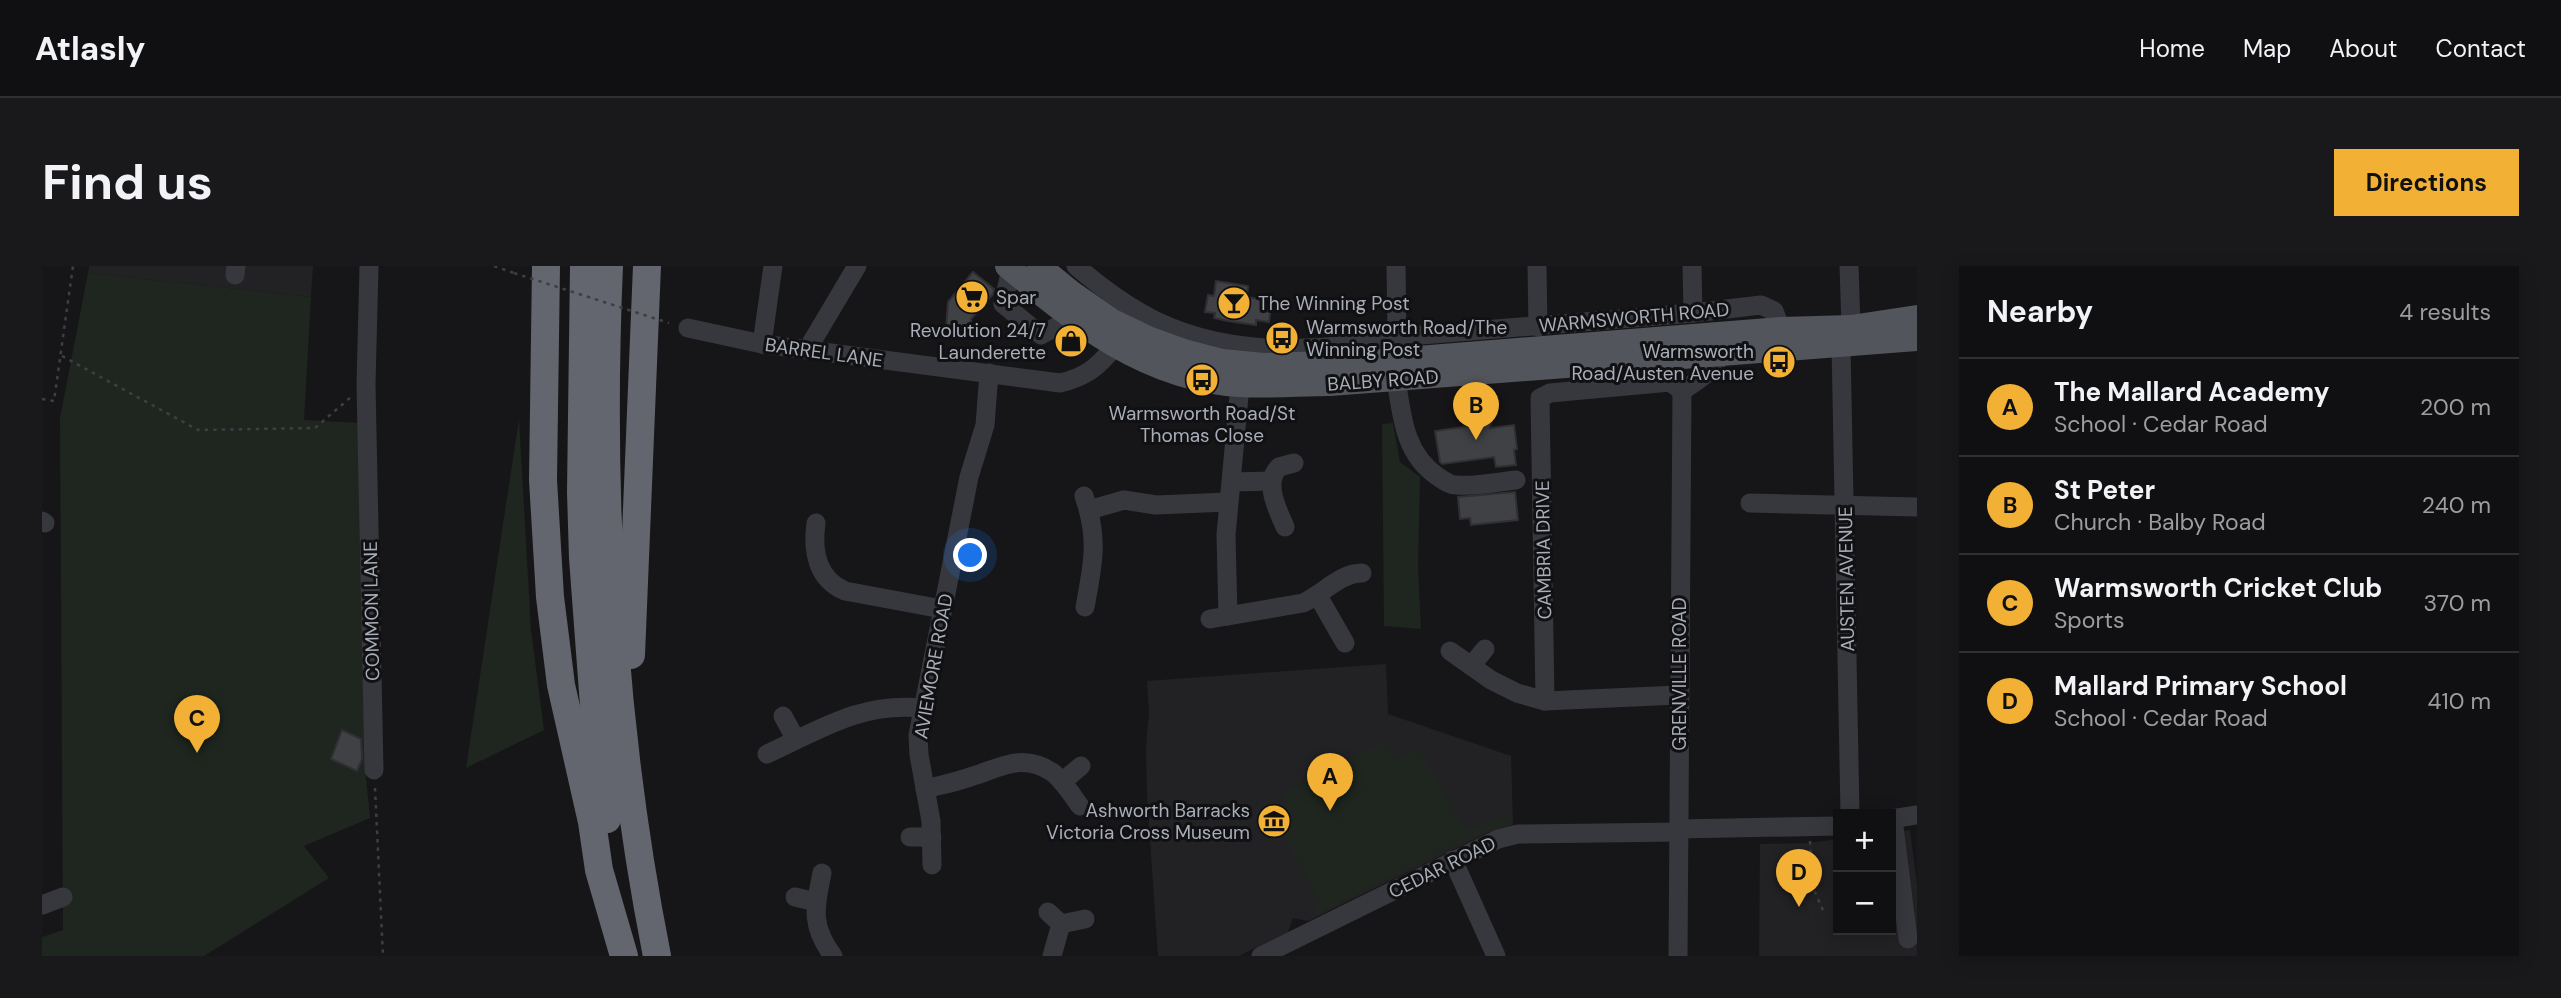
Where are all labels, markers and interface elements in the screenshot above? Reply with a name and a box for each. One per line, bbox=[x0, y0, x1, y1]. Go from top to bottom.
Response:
text: Atlasly bbox=[35, 27, 145, 70]
text: Home bbox=[2139, 33, 2205, 64]
text: Map bbox=[2243, 33, 2291, 64]
text: About bbox=[2329, 33, 2398, 64]
text: Contact bbox=[2436, 33, 2526, 64]
button: Directions bbox=[2334, 149, 2519, 216]
text: Find us bbox=[42, 150, 213, 214]
supermarket icon: Spar bbox=[953, 278, 991, 316]
bar icon: The Winning Post bbox=[1215, 284, 1253, 322]
place label: Spar bbox=[996, 285, 1036, 310]
place label: The Winning Post bbox=[1258, 291, 1410, 316]
text: Nearby bbox=[1987, 292, 2093, 331]
street label: WARMSWORTH ROAD bbox=[1538, 297, 1730, 338]
text: 4 results bbox=[2399, 297, 2491, 327]
place label: Warmsworth Road/The Winning Post bbox=[1306, 315, 1507, 362]
place label: Revolution 24/7 Launderette bbox=[910, 318, 1046, 365]
bus stop icon: Warmsworth Road/The Winning Post bbox=[1263, 319, 1301, 357]
shop icon: Revolution 24/7 Launderette bbox=[1052, 322, 1090, 360]
street label: BARREL LANE bbox=[763, 332, 884, 373]
place label: Warmsworth Road/Austen Avenue bbox=[1571, 339, 1754, 386]
bus stop icon: Warmsworth Road/Austen Avenue bbox=[1760, 343, 1798, 381]
bus stop icon: Warmsworth Road/St Thomas Close bbox=[1183, 361, 1221, 399]
street label: BALBY ROAD bbox=[1327, 364, 1440, 397]
text: The Mallard Academy bbox=[2054, 375, 2330, 409]
pin: B bbox=[1453, 382, 1499, 440]
text: A bbox=[2002, 392, 2018, 422]
text: 200 m bbox=[2420, 392, 2491, 422]
place label: Warmsworth Road/St Thomas Close bbox=[1109, 401, 1295, 448]
text: School · Cedar Road bbox=[2054, 409, 2268, 439]
text: St Peter bbox=[2054, 473, 2155, 507]
street label: CAMBRIA DRIVE bbox=[1530, 480, 1557, 620]
text: B bbox=[2003, 490, 2017, 520]
text: 240 m bbox=[2422, 490, 2491, 520]
street label: AUSTEN AVENUE bbox=[1833, 506, 1860, 652]
text: Church · Balby Road bbox=[2054, 507, 2266, 537]
your location bbox=[953, 538, 987, 572]
street label: COMMON LANE bbox=[358, 541, 385, 681]
text: Warmsworth Cricket Club bbox=[2054, 571, 2382, 605]
text: C bbox=[2002, 588, 2018, 618]
text: 370 m bbox=[2423, 588, 2491, 618]
street label: AVIEMORE ROAD bbox=[908, 591, 959, 741]
street label: GRENVILLE ROAD bbox=[1667, 597, 1692, 751]
text: Sports bbox=[2054, 605, 2124, 635]
text: Mallard Primary School bbox=[2054, 669, 2347, 703]
text: D bbox=[2002, 686, 2018, 716]
text: 410 m bbox=[2428, 686, 2491, 716]
pin: C bbox=[174, 695, 220, 753]
text: School · Cedar Road bbox=[2054, 703, 2268, 733]
pin: A bbox=[1307, 753, 1353, 811]
place label: Ashworth Barracks Victoria Cross Museum bbox=[1046, 798, 1250, 845]
museum icon: Ashworth Barracks Victoria Cross Museum bbox=[1255, 802, 1293, 840]
map controls bbox=[1833, 809, 1896, 935]
button: + bbox=[1833, 809, 1896, 872]
street label: CEDAR ROAD bbox=[1385, 831, 1500, 904]
pin: D bbox=[1776, 849, 1822, 907]
button: − bbox=[1833, 872, 1896, 935]

